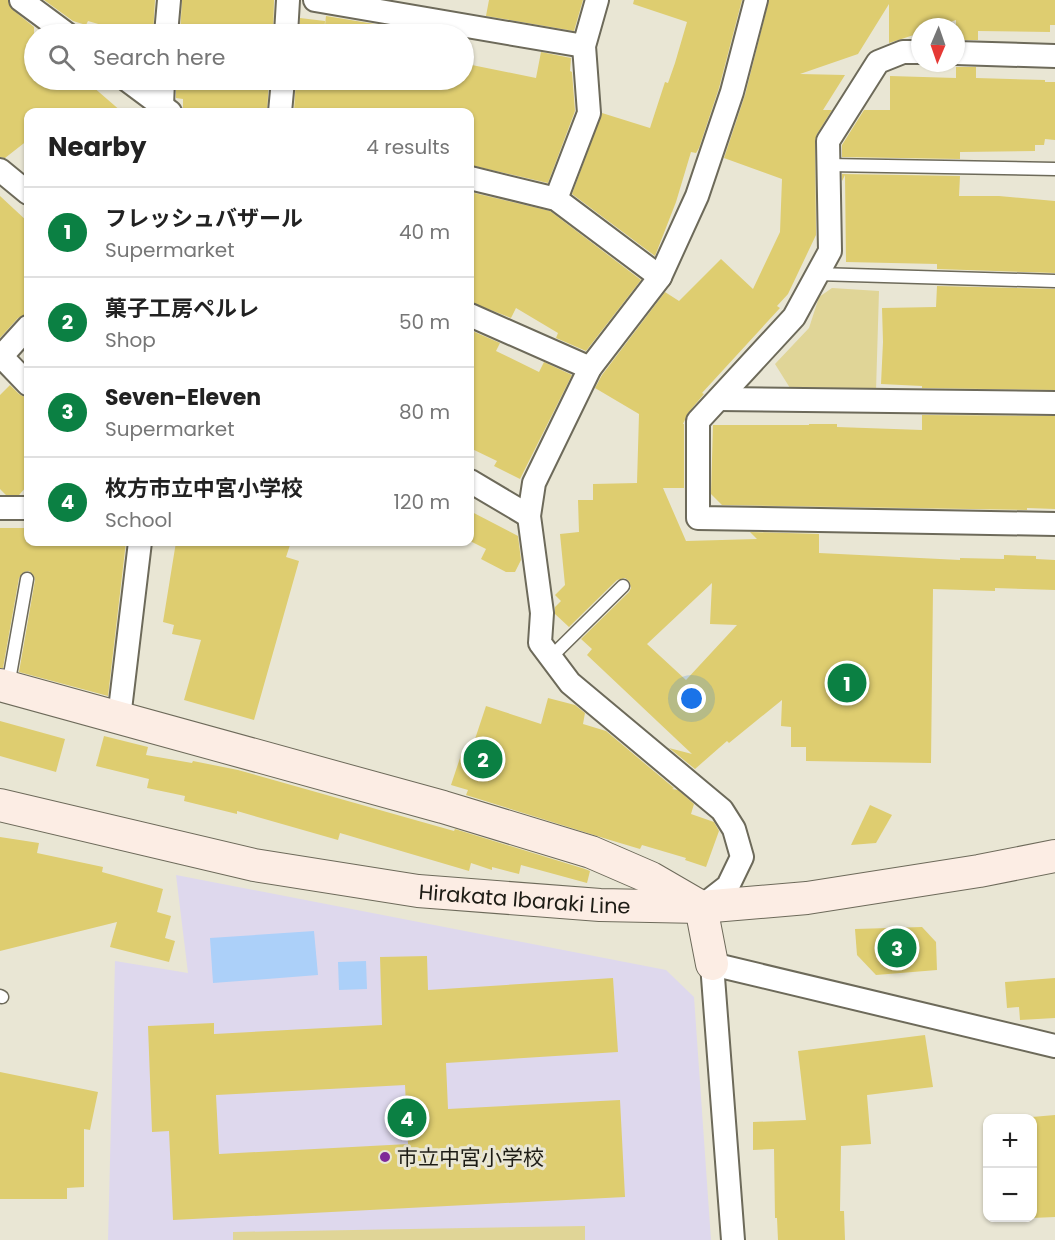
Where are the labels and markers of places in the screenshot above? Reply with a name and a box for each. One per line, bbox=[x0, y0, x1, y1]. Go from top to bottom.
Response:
pin: 1 bbox=[828, 660, 866, 706]
pin: 2 bbox=[464, 736, 502, 782]
pin: 3 bbox=[878, 926, 916, 970]
pin: 4 bbox=[388, 1096, 426, 1140]
place label: 市立中宮小学校 bbox=[397, 1143, 544, 1172]
marker: 市立中宮小学校 bbox=[378, 1150, 392, 1164]

